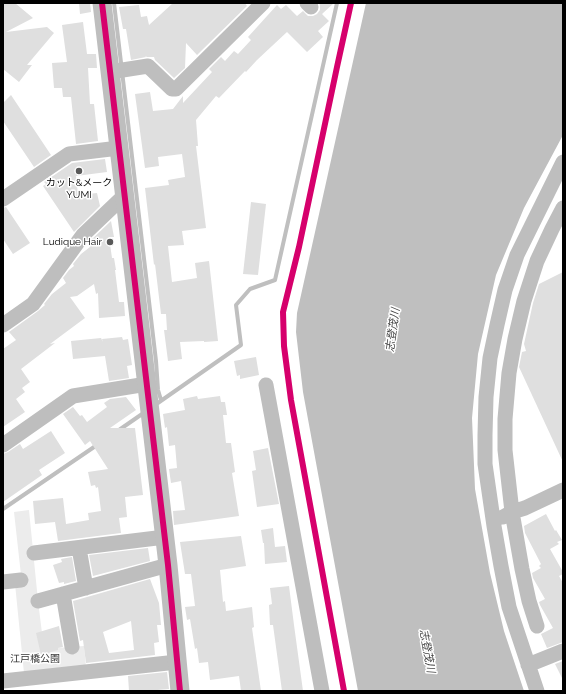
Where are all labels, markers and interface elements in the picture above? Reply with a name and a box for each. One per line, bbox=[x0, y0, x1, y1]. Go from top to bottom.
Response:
marker: カット&メーク YUMI bbox=[74, 166, 84, 176]
place label: カット&メーク YUMI bbox=[46, 177, 112, 200]
place label: Ludique Hair bbox=[43, 236, 102, 248]
marker: Ludique Hair bbox=[105, 237, 115, 247]
water label: 志登茂川 bbox=[383, 307, 403, 353]
water label: 志登茂川 bbox=[417, 628, 437, 674]
park label: 江戸橋公園 bbox=[10, 653, 60, 665]

